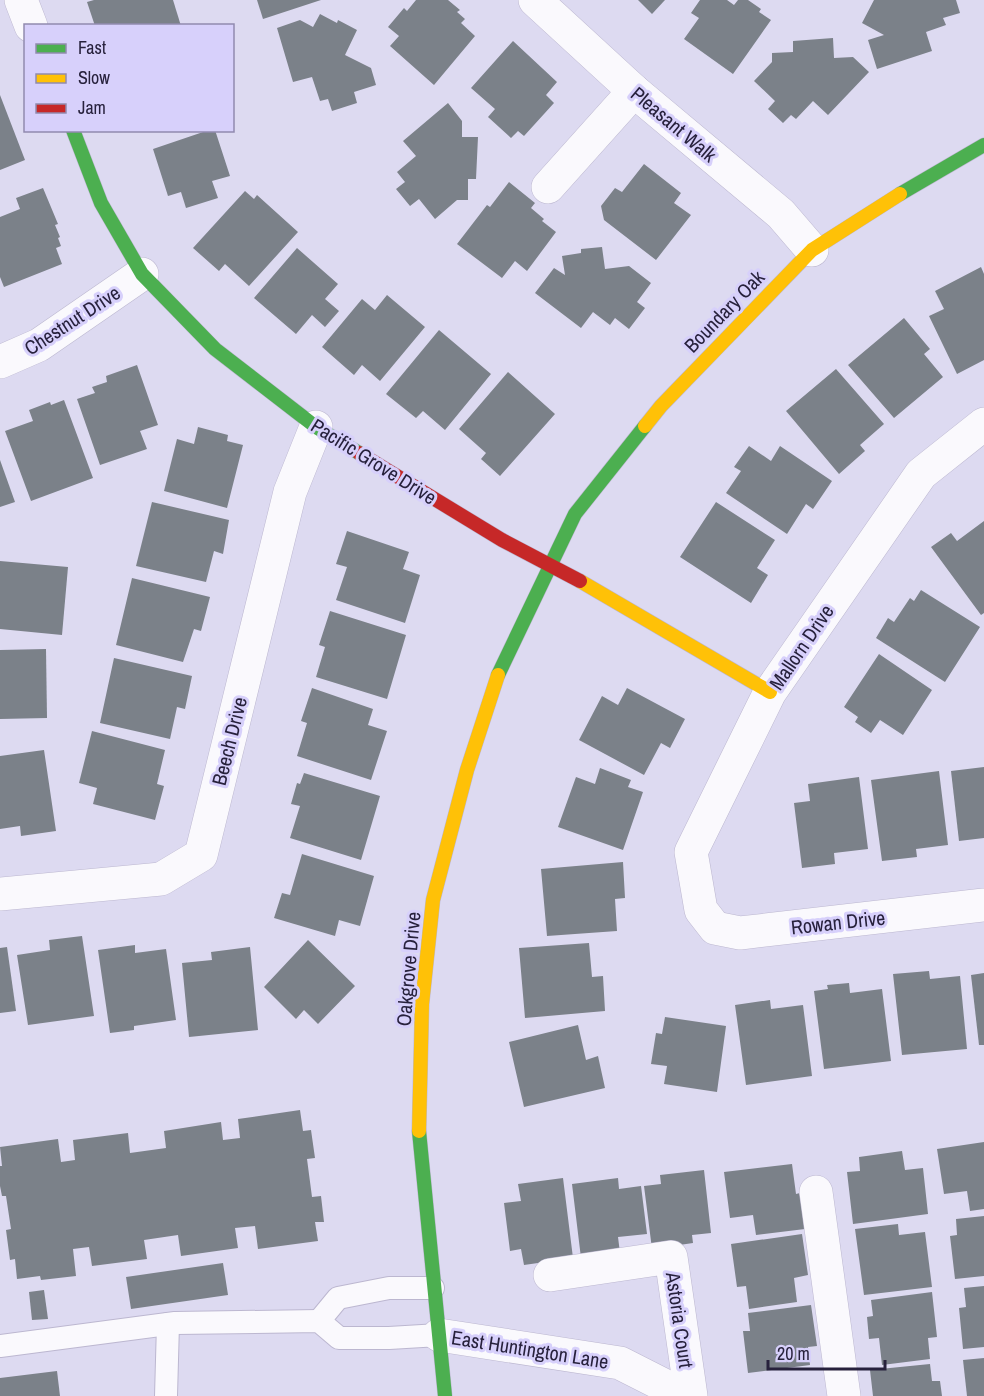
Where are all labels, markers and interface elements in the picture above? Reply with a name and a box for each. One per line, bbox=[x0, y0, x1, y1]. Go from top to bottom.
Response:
legend bbox=[24, 24, 234, 132]
text: Fast bbox=[78, 35, 106, 60]
text: Slow bbox=[78, 65, 110, 90]
street label: Pleasant Walk bbox=[625, 80, 723, 168]
text: Jam bbox=[78, 95, 106, 120]
street label: Boundary Oak bbox=[678, 263, 771, 358]
street label: Chestnut Drive bbox=[19, 279, 125, 361]
street label: Pacific Grove Drive bbox=[306, 412, 442, 510]
street label: Mallorn Drive bbox=[763, 599, 839, 695]
street label: Beech Drive bbox=[205, 694, 253, 788]
street label: Rowan Drive bbox=[789, 904, 887, 940]
street label: Oakgrove Drive bbox=[390, 911, 426, 1027]
street label: Astoria Court bbox=[660, 1269, 700, 1370]
street label: East Huntington Lane bbox=[450, 1323, 610, 1375]
scale bar bbox=[768, 1333, 885, 1371]
text: 20 m bbox=[777, 1341, 810, 1366]

